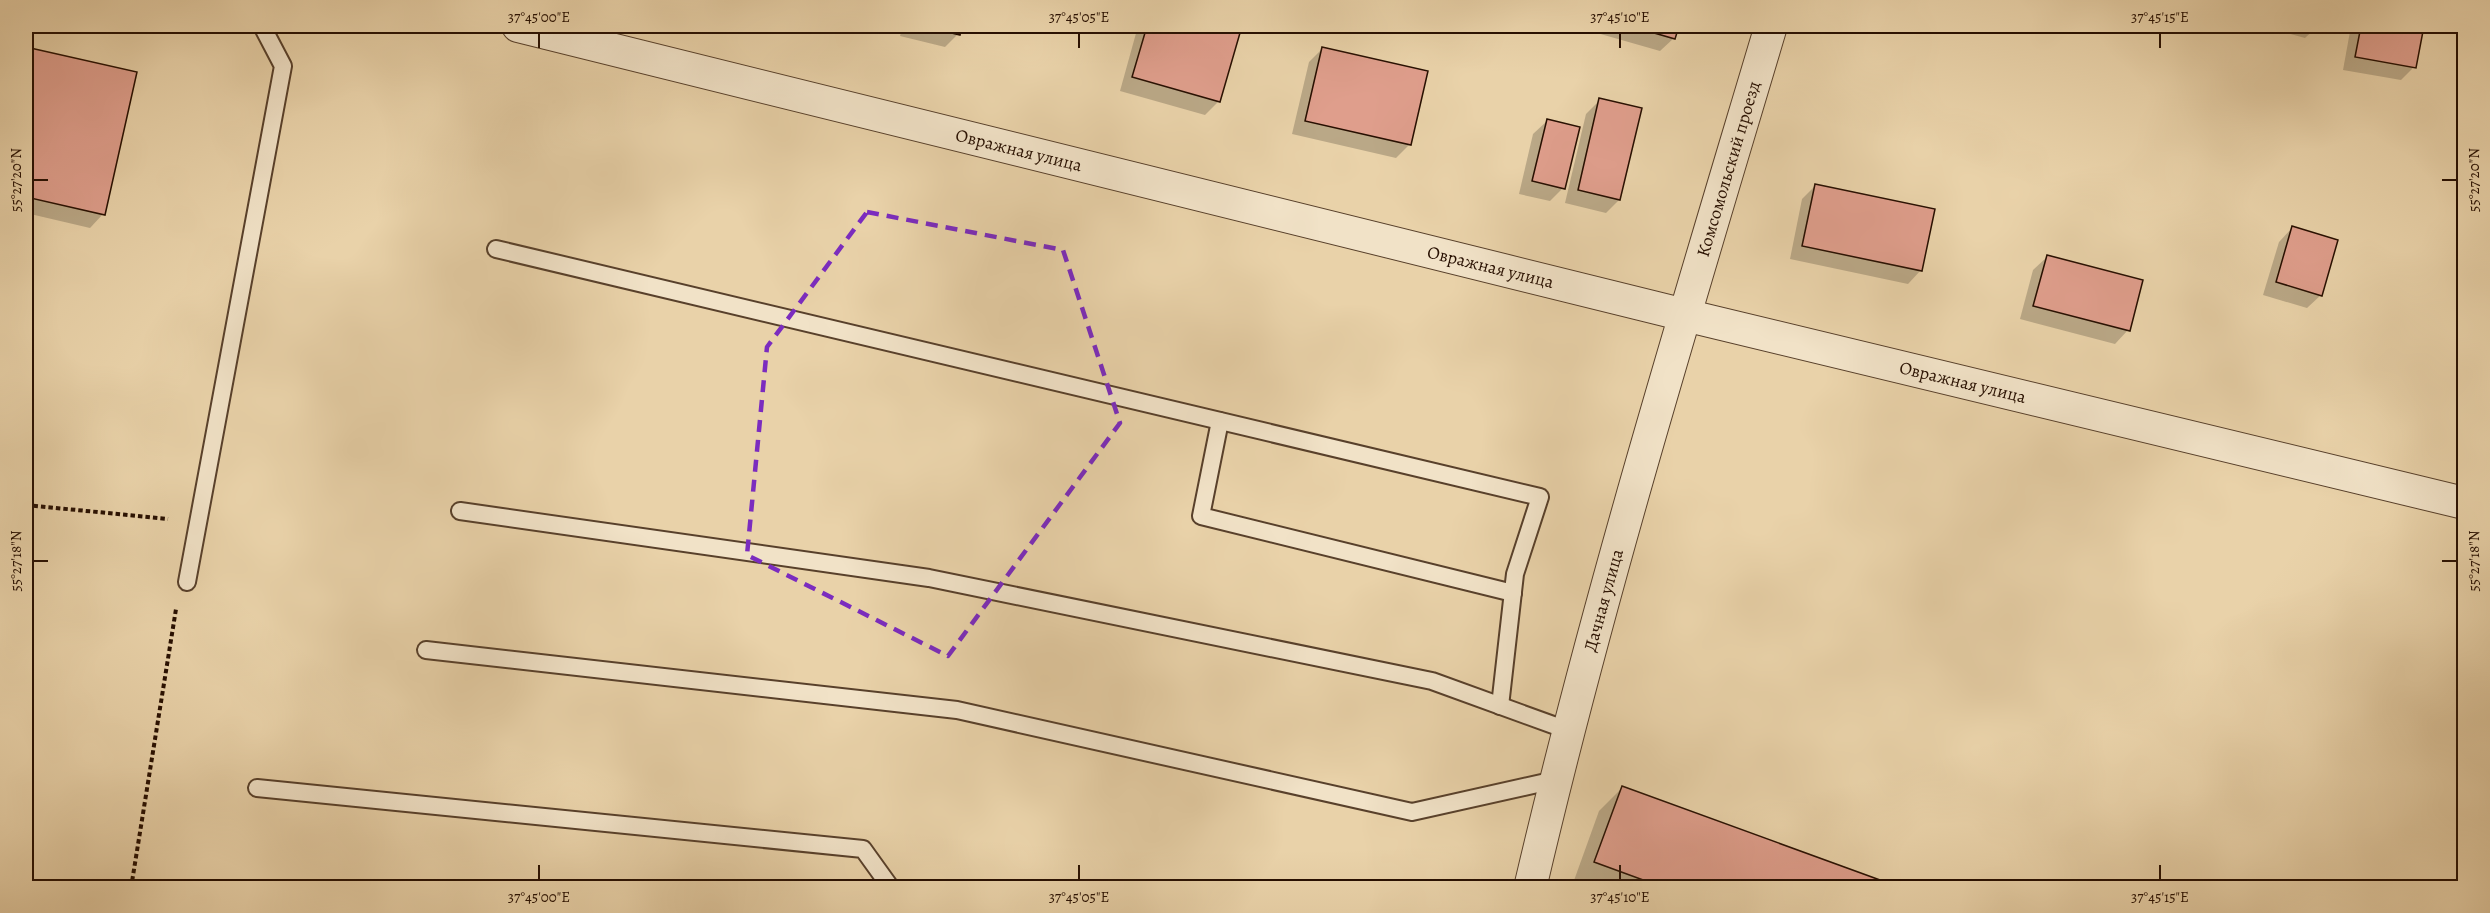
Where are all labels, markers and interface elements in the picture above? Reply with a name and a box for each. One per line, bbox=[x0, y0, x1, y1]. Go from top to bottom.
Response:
text: 37°45'00"E bbox=[508, 7, 570, 27]
text: 37°45'05"E bbox=[1049, 7, 1109, 27]
text: 37°45'10"E bbox=[1590, 7, 1650, 27]
text: 37°45'15"E bbox=[2131, 7, 2189, 27]
street label: Комсомольский проезд bbox=[1691, 78, 1766, 260]
street label: Овражная улица bbox=[953, 123, 1085, 177]
text: 55°27'20"N bbox=[6, 148, 26, 212]
text: 55°27'20"N bbox=[2464, 148, 2484, 212]
street label: Овражная улица bbox=[1425, 240, 1557, 294]
street label: Овражная улица bbox=[1897, 355, 2029, 409]
text: 55°27'18"N bbox=[6, 530, 26, 592]
text: 55°27'18"N bbox=[2464, 530, 2484, 592]
street label: Дачная улица bbox=[1578, 545, 1629, 654]
text: 37°45'00"E bbox=[508, 887, 570, 907]
text: 37°45'05"E bbox=[1049, 887, 1109, 907]
text: 37°45'10"E bbox=[1590, 887, 1650, 907]
text: 37°45'15"E bbox=[2131, 887, 2189, 907]

